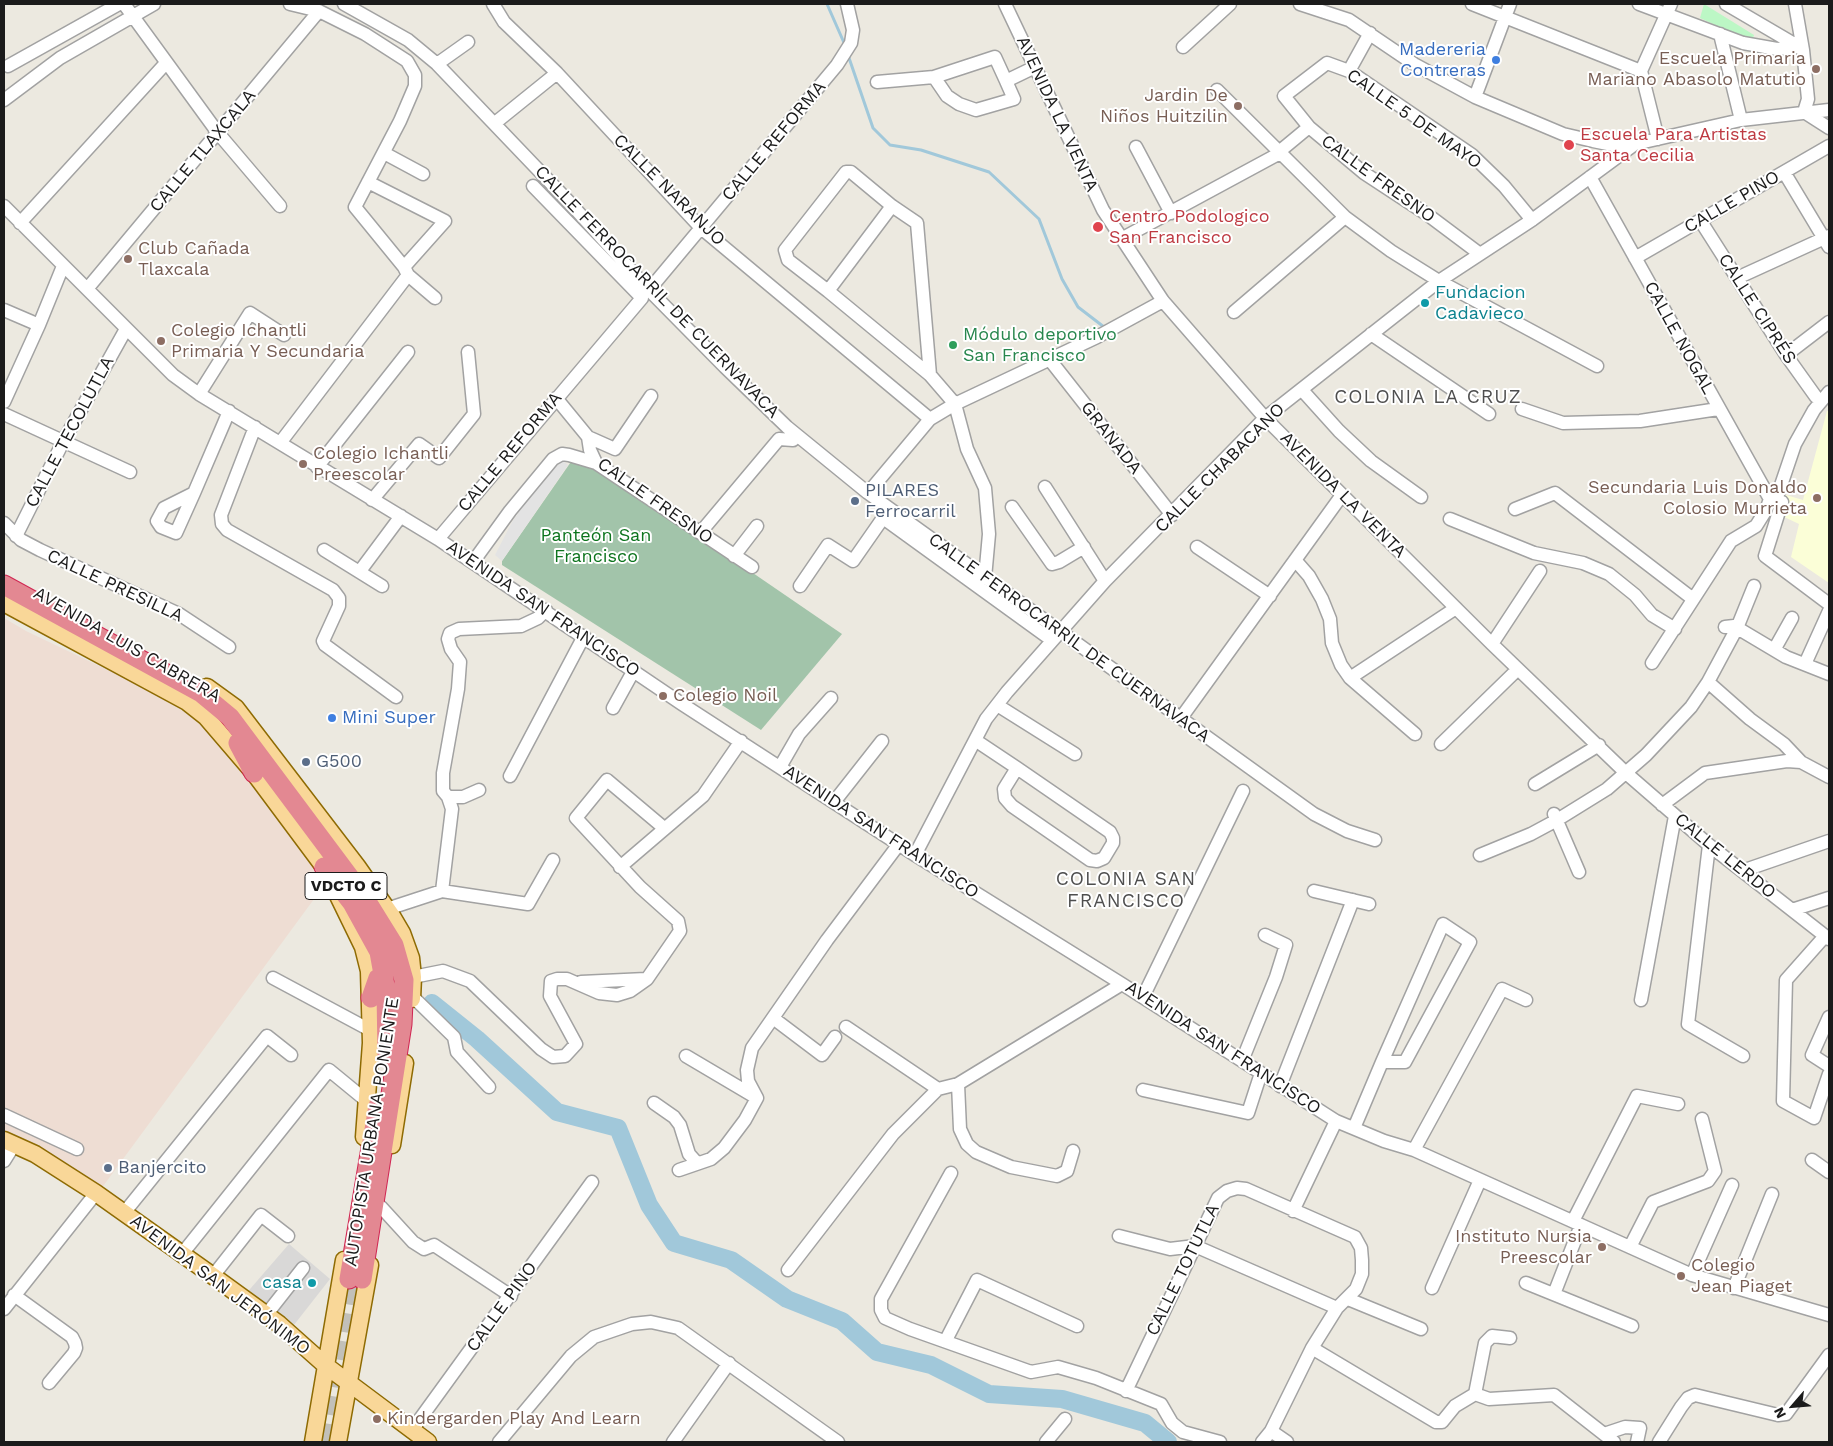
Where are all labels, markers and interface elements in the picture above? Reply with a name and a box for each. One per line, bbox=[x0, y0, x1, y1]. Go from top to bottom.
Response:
street label: AVENIDA LA VENTA bbox=[1011, 33, 1103, 195]
place label: Madereria Contreras bbox=[1399, 39, 1486, 82]
place label: Escuela Primaria Mariano Abasolo Matutio bbox=[1587, 48, 1806, 90]
marker: Madereria Contreras bbox=[1490, 54, 1502, 66]
marker: Escuela Primaria Mariano Abasolo Matutio bbox=[1810, 63, 1822, 75]
street label: CALLE 5 DE MAYO bbox=[1342, 64, 1486, 174]
street label: CALLE REFORMA bbox=[717, 76, 831, 206]
street label: CALLE TLAXCALA bbox=[145, 85, 261, 217]
place label: Jardin De Niños Huitzilin bbox=[1100, 85, 1228, 128]
marker: Jardin De Niños Huitzilin bbox=[1232, 100, 1244, 112]
place label: Escuela Para Artistas Santa Cecilia bbox=[1580, 124, 1767, 166]
street label: CALLE NARANJO bbox=[609, 130, 729, 250]
street label: CALLE FRESNO bbox=[1317, 130, 1439, 228]
marker: Escuela Para Artistas Santa Cecilia bbox=[1562, 138, 1576, 152]
street label: CALLE FERROCARRIL DE CUERNAVACA bbox=[530, 161, 784, 423]
street label: CALLE PINO bbox=[1681, 166, 1783, 238]
place label: Centro Podologico San Francisco bbox=[1109, 206, 1270, 248]
marker: Centro Podologico San Francisco bbox=[1091, 220, 1105, 234]
place label: Club Cañada Tlaxcala bbox=[138, 238, 250, 280]
street label: CALLE CIPRÉS bbox=[1713, 250, 1801, 368]
marker: Club Cañada Tlaxcala bbox=[122, 253, 134, 265]
street label: CALLE NOGAL bbox=[1639, 278, 1719, 398]
place label: Fundacion Cadavieco bbox=[1435, 282, 1526, 324]
marker: Fundacion Cadavieco bbox=[1419, 297, 1431, 309]
place label: Colegio Ichantli Primaria Y Secundaria bbox=[171, 320, 364, 362]
place label: Módulo deportivo San Francisco bbox=[963, 324, 1117, 366]
marker: Colegio Ichantli Primaria Y Secundaria bbox=[155, 335, 167, 347]
marker: Módulo deportivo San Francisco bbox=[947, 339, 959, 351]
street label: CALLE TECOLUTLA bbox=[21, 353, 119, 511]
district label: COLONIA LA CRUZ bbox=[1332, 386, 1524, 408]
street label: CALLE REFORMA bbox=[453, 387, 567, 517]
street label: GRANADA bbox=[1076, 397, 1146, 479]
street label: CALLE CHABACANO bbox=[1151, 399, 1289, 537]
street label: AVENIDA LA VENTA bbox=[1275, 427, 1411, 563]
place label: Colegio Ichantli Preescolar bbox=[313, 443, 449, 486]
street label: CALLE FRESNO bbox=[593, 453, 717, 549]
marker: Colegio Ichantli Preescolar bbox=[297, 458, 309, 470]
place label: Secundaria Luis Donaldo Colosio Murrieta bbox=[1588, 477, 1807, 520]
place label: PILARES Ferrocarril bbox=[865, 480, 956, 522]
marker: Secundaria Luis Donaldo Colosio Murrieta bbox=[1811, 492, 1823, 504]
marker: PILARES Ferrocarril bbox=[849, 495, 861, 507]
park label: Panteón San Francisco bbox=[541, 525, 651, 568]
street label: CALLE FERROCARRIL DE CUERNAVACA bbox=[924, 528, 1214, 748]
street label: AVENIDA SAN FRANCISCO bbox=[442, 536, 644, 682]
street label: CALLE PRESILLA bbox=[43, 545, 187, 627]
street label: AVENIDA LUIS CABRERA bbox=[30, 582, 224, 708]
place label: Colegio Noil bbox=[673, 685, 778, 707]
marker: Colegio Noil bbox=[657, 690, 669, 702]
place label: Mini Super bbox=[342, 707, 436, 729]
marker: Mini Super bbox=[326, 712, 338, 724]
place label: G500 bbox=[316, 751, 362, 773]
marker: G500 bbox=[300, 756, 312, 768]
street label: AVENIDA SAN FRANCISCO bbox=[779, 761, 983, 903]
street label: CALLE LERDO bbox=[1670, 809, 1780, 903]
district label: COLONIA SAN FRANCISCO bbox=[1054, 868, 1198, 912]
road number: VDCTO C bbox=[305, 872, 387, 899]
street label: AVENIDA SAN FRANCISCO bbox=[1121, 977, 1325, 1119]
street label: AUTOPISTA URBANA PONIENTE bbox=[340, 996, 404, 1268]
place label: Banjercito bbox=[118, 1157, 207, 1179]
marker: Banjercito bbox=[102, 1162, 114, 1174]
street label: CALLE TOTUTLA bbox=[1142, 1201, 1224, 1339]
street label: AVENIDA SAN JERÓNIMO bbox=[126, 1210, 314, 1360]
place label: Instituto Nursia Preescolar bbox=[1455, 1226, 1592, 1268]
marker: Instituto Nursia Preescolar bbox=[1596, 1241, 1608, 1253]
place label: Colegio Jean Piaget bbox=[1691, 1255, 1792, 1298]
street label: CALLE PINO bbox=[462, 1258, 542, 1356]
marker: Colegio Jean Piaget bbox=[1675, 1270, 1687, 1282]
place label: casa bbox=[262, 1272, 302, 1294]
marker: casa bbox=[306, 1277, 318, 1289]
north arrow bbox=[1768, 1381, 1818, 1431]
text: N bbox=[1770, 1405, 1789, 1421]
place label: Kindergarden Play And Learn bbox=[387, 1408, 641, 1430]
marker: Kindergarden Play And Learn bbox=[371, 1413, 383, 1425]

